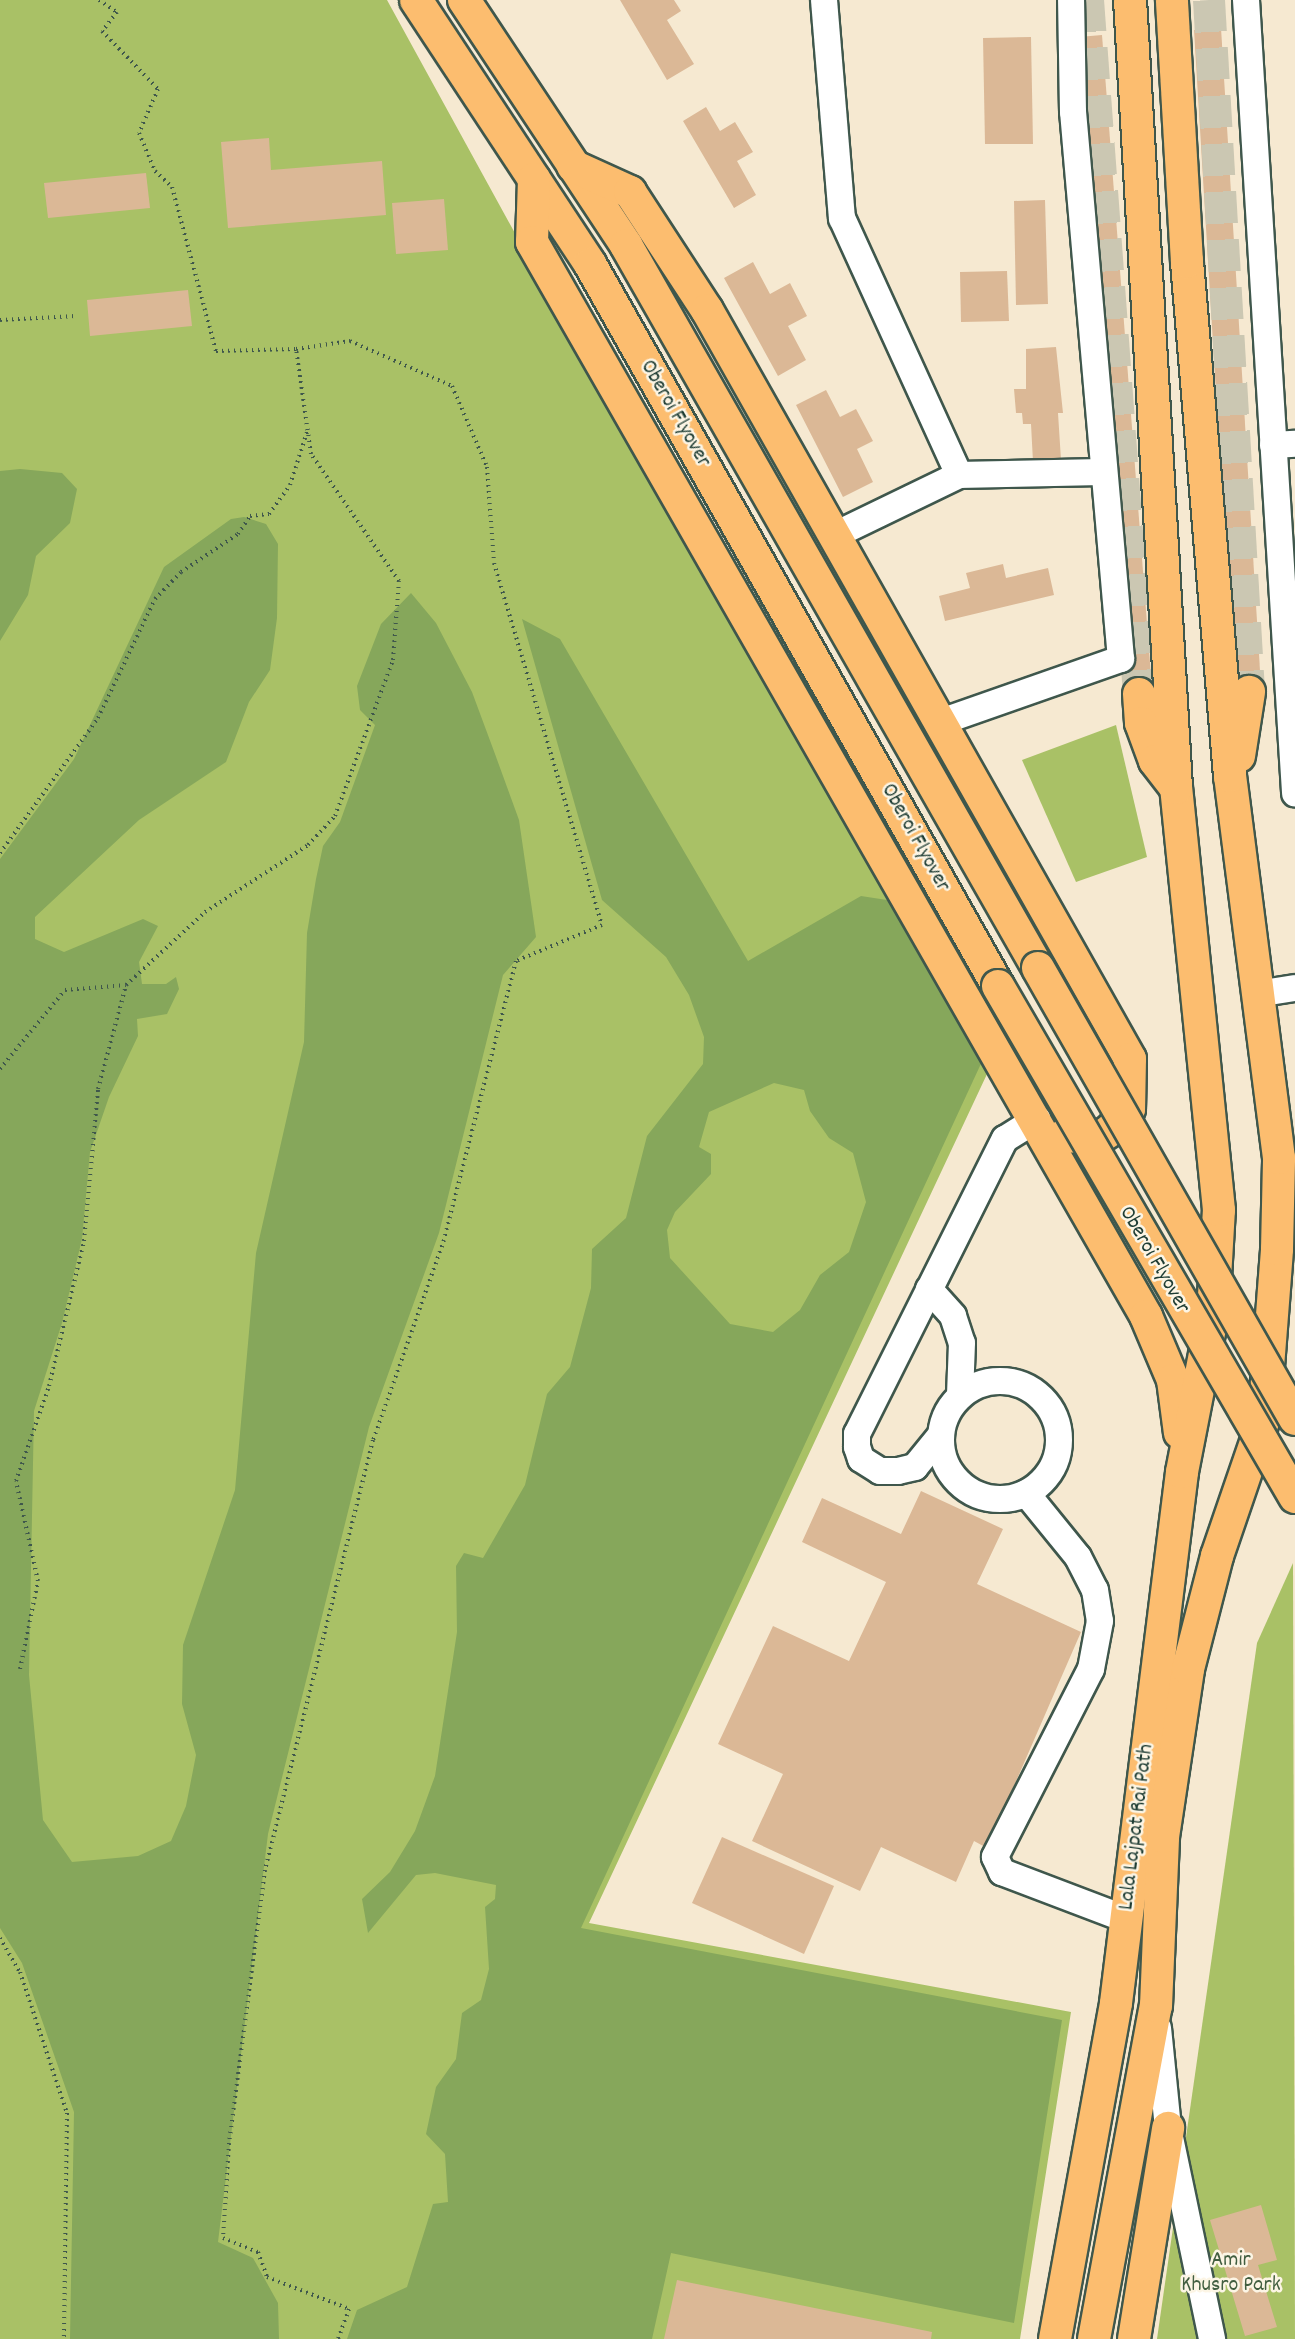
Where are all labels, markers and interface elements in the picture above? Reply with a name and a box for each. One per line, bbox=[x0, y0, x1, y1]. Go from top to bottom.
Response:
street label: Oberoi Flyover bbox=[634, 356, 716, 472]
street label: Oberoi Flyover bbox=[874, 779, 956, 897]
street label: Oberoi Flyover bbox=[1113, 1202, 1195, 1318]
street label: Lala Lajpat Rai Path bbox=[1114, 1742, 1160, 1912]
park label: Amir Khusro Park bbox=[1181, 2247, 1281, 2298]

